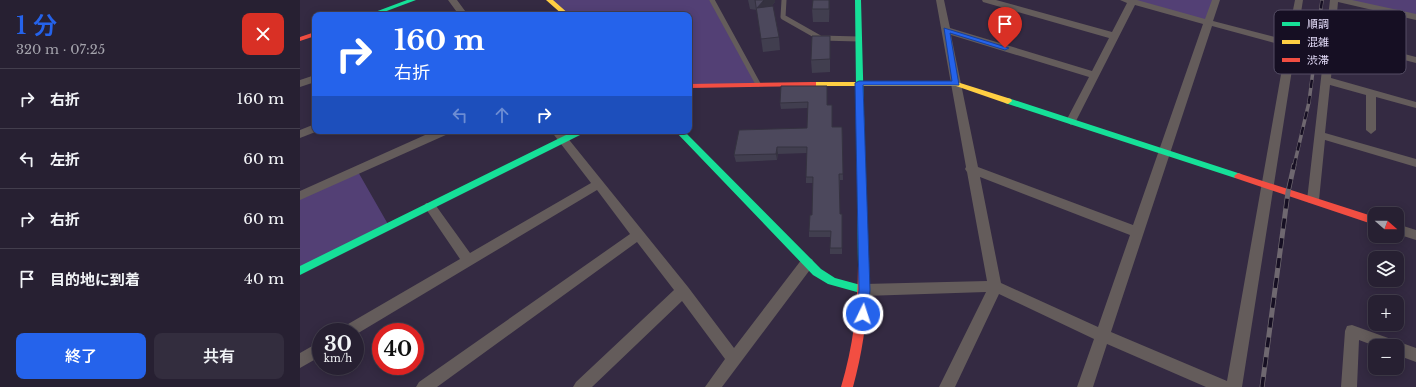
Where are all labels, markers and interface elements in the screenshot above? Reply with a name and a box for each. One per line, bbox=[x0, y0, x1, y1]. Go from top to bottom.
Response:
pin bbox=[988, 7.0, 1022, 48]
legend bbox=[1274, 10, 1406, 74]
text: 1 分 bbox=[16, 11, 57, 40]
button: close bbox=[242, 13, 284, 55]
icon: arrive bbox=[994, 13, 1016, 35]
text: 順調 bbox=[1307, 17, 1329, 31]
text: 160 m bbox=[394, 23, 485, 58]
icon: right bbox=[328, 28, 380, 80]
text: 混雑 bbox=[1307, 35, 1329, 49]
text: 320 m · 07:25 bbox=[16, 41, 105, 58]
text: 渋滞 bbox=[1307, 53, 1329, 67]
text: 右折 bbox=[394, 62, 430, 84]
icon: right bbox=[16, 88, 38, 110]
text: 160 m bbox=[237, 89, 284, 108]
text: 右折 bbox=[50, 90, 80, 109]
icon: left bbox=[449, 104, 471, 126]
icon: ahead bbox=[491, 104, 513, 126]
icon: right bbox=[533, 104, 555, 126]
icon: left bbox=[16, 148, 38, 170]
text: 60 m bbox=[243, 149, 284, 168]
text: 左折 bbox=[50, 150, 80, 169]
north arrow bbox=[1368, 207, 1404, 243]
map controls bbox=[1368, 207, 1404, 375]
icon: right bbox=[16, 208, 38, 230]
text: 60 m bbox=[243, 209, 284, 228]
text: 右折 bbox=[50, 210, 80, 229]
button: layers bbox=[1368, 251, 1404, 287]
icon: arrive bbox=[16, 268, 38, 290]
text: 40 m bbox=[244, 269, 284, 288]
text: 目的地に到着 bbox=[50, 270, 140, 289]
position arrow bbox=[842, 293, 884, 335]
button: + bbox=[1368, 295, 1404, 331]
speed limit sign: 40 bbox=[372, 323, 424, 375]
text: 30 bbox=[324, 332, 352, 356]
button: 終了 bbox=[16, 333, 146, 379]
button: 共有 bbox=[154, 333, 284, 379]
button: − bbox=[1368, 339, 1404, 375]
text: km/h bbox=[324, 352, 352, 365]

